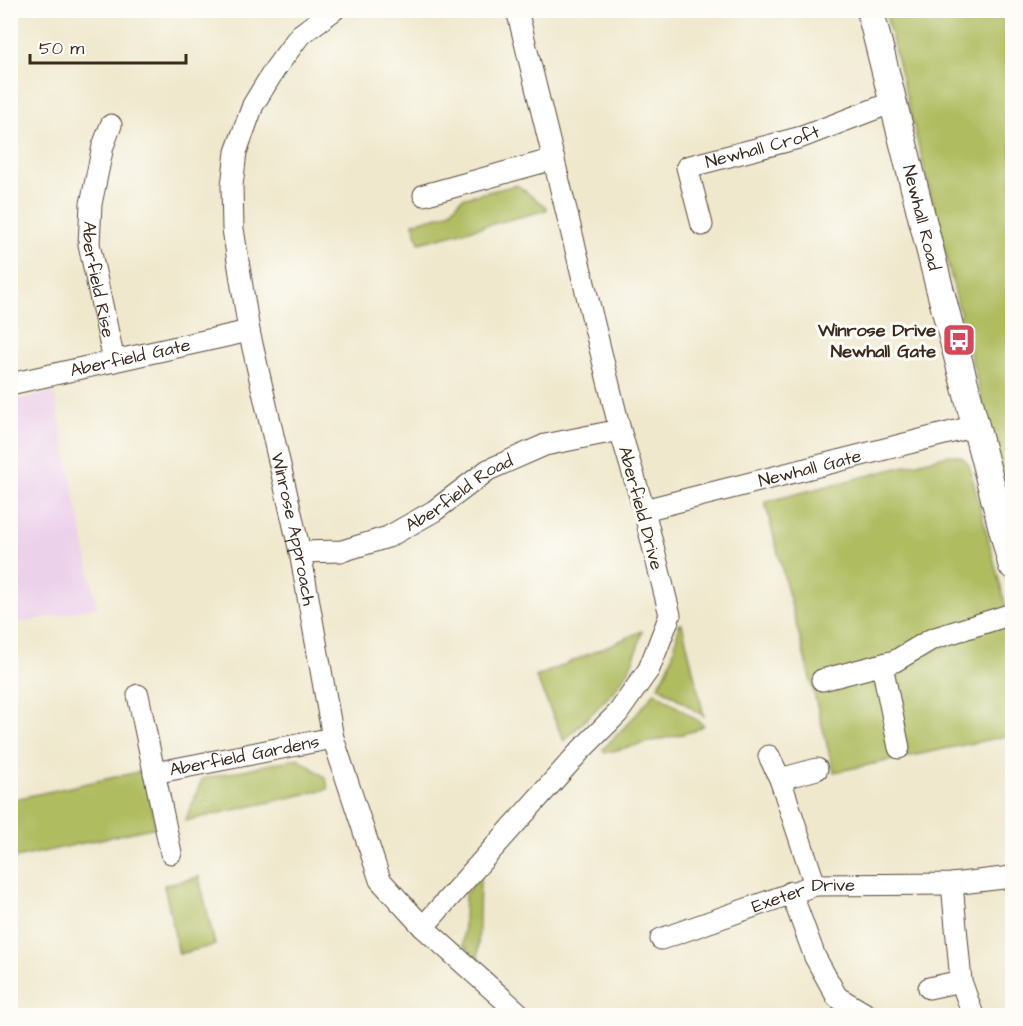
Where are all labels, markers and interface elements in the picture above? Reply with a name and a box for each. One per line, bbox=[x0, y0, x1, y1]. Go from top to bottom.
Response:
scale bar bbox=[30, 27, 186, 65]
text: 50 m bbox=[39, 36, 84, 61]
street label: Newhall Croft bbox=[703, 119, 824, 175]
street label: Newhall Road bbox=[896, 162, 947, 273]
street label: Aberfield Rise bbox=[76, 221, 121, 340]
place label: Winrose Drive Newhall Gate bbox=[817, 318, 936, 364]
bus stop icon: Winrose Drive Newhall Gate bbox=[941, 322, 977, 358]
street label: Aberfield Gate bbox=[68, 332, 193, 383]
street label: Aberfield Drive bbox=[612, 443, 669, 573]
street label: Newhall Gate bbox=[756, 443, 864, 494]
street label: Aberfield Road bbox=[401, 449, 517, 538]
street label: Winrose Approach bbox=[264, 450, 321, 608]
street label: Aberfield Gardens bbox=[167, 729, 322, 783]
street label: Exeter Drive bbox=[748, 873, 855, 919]

